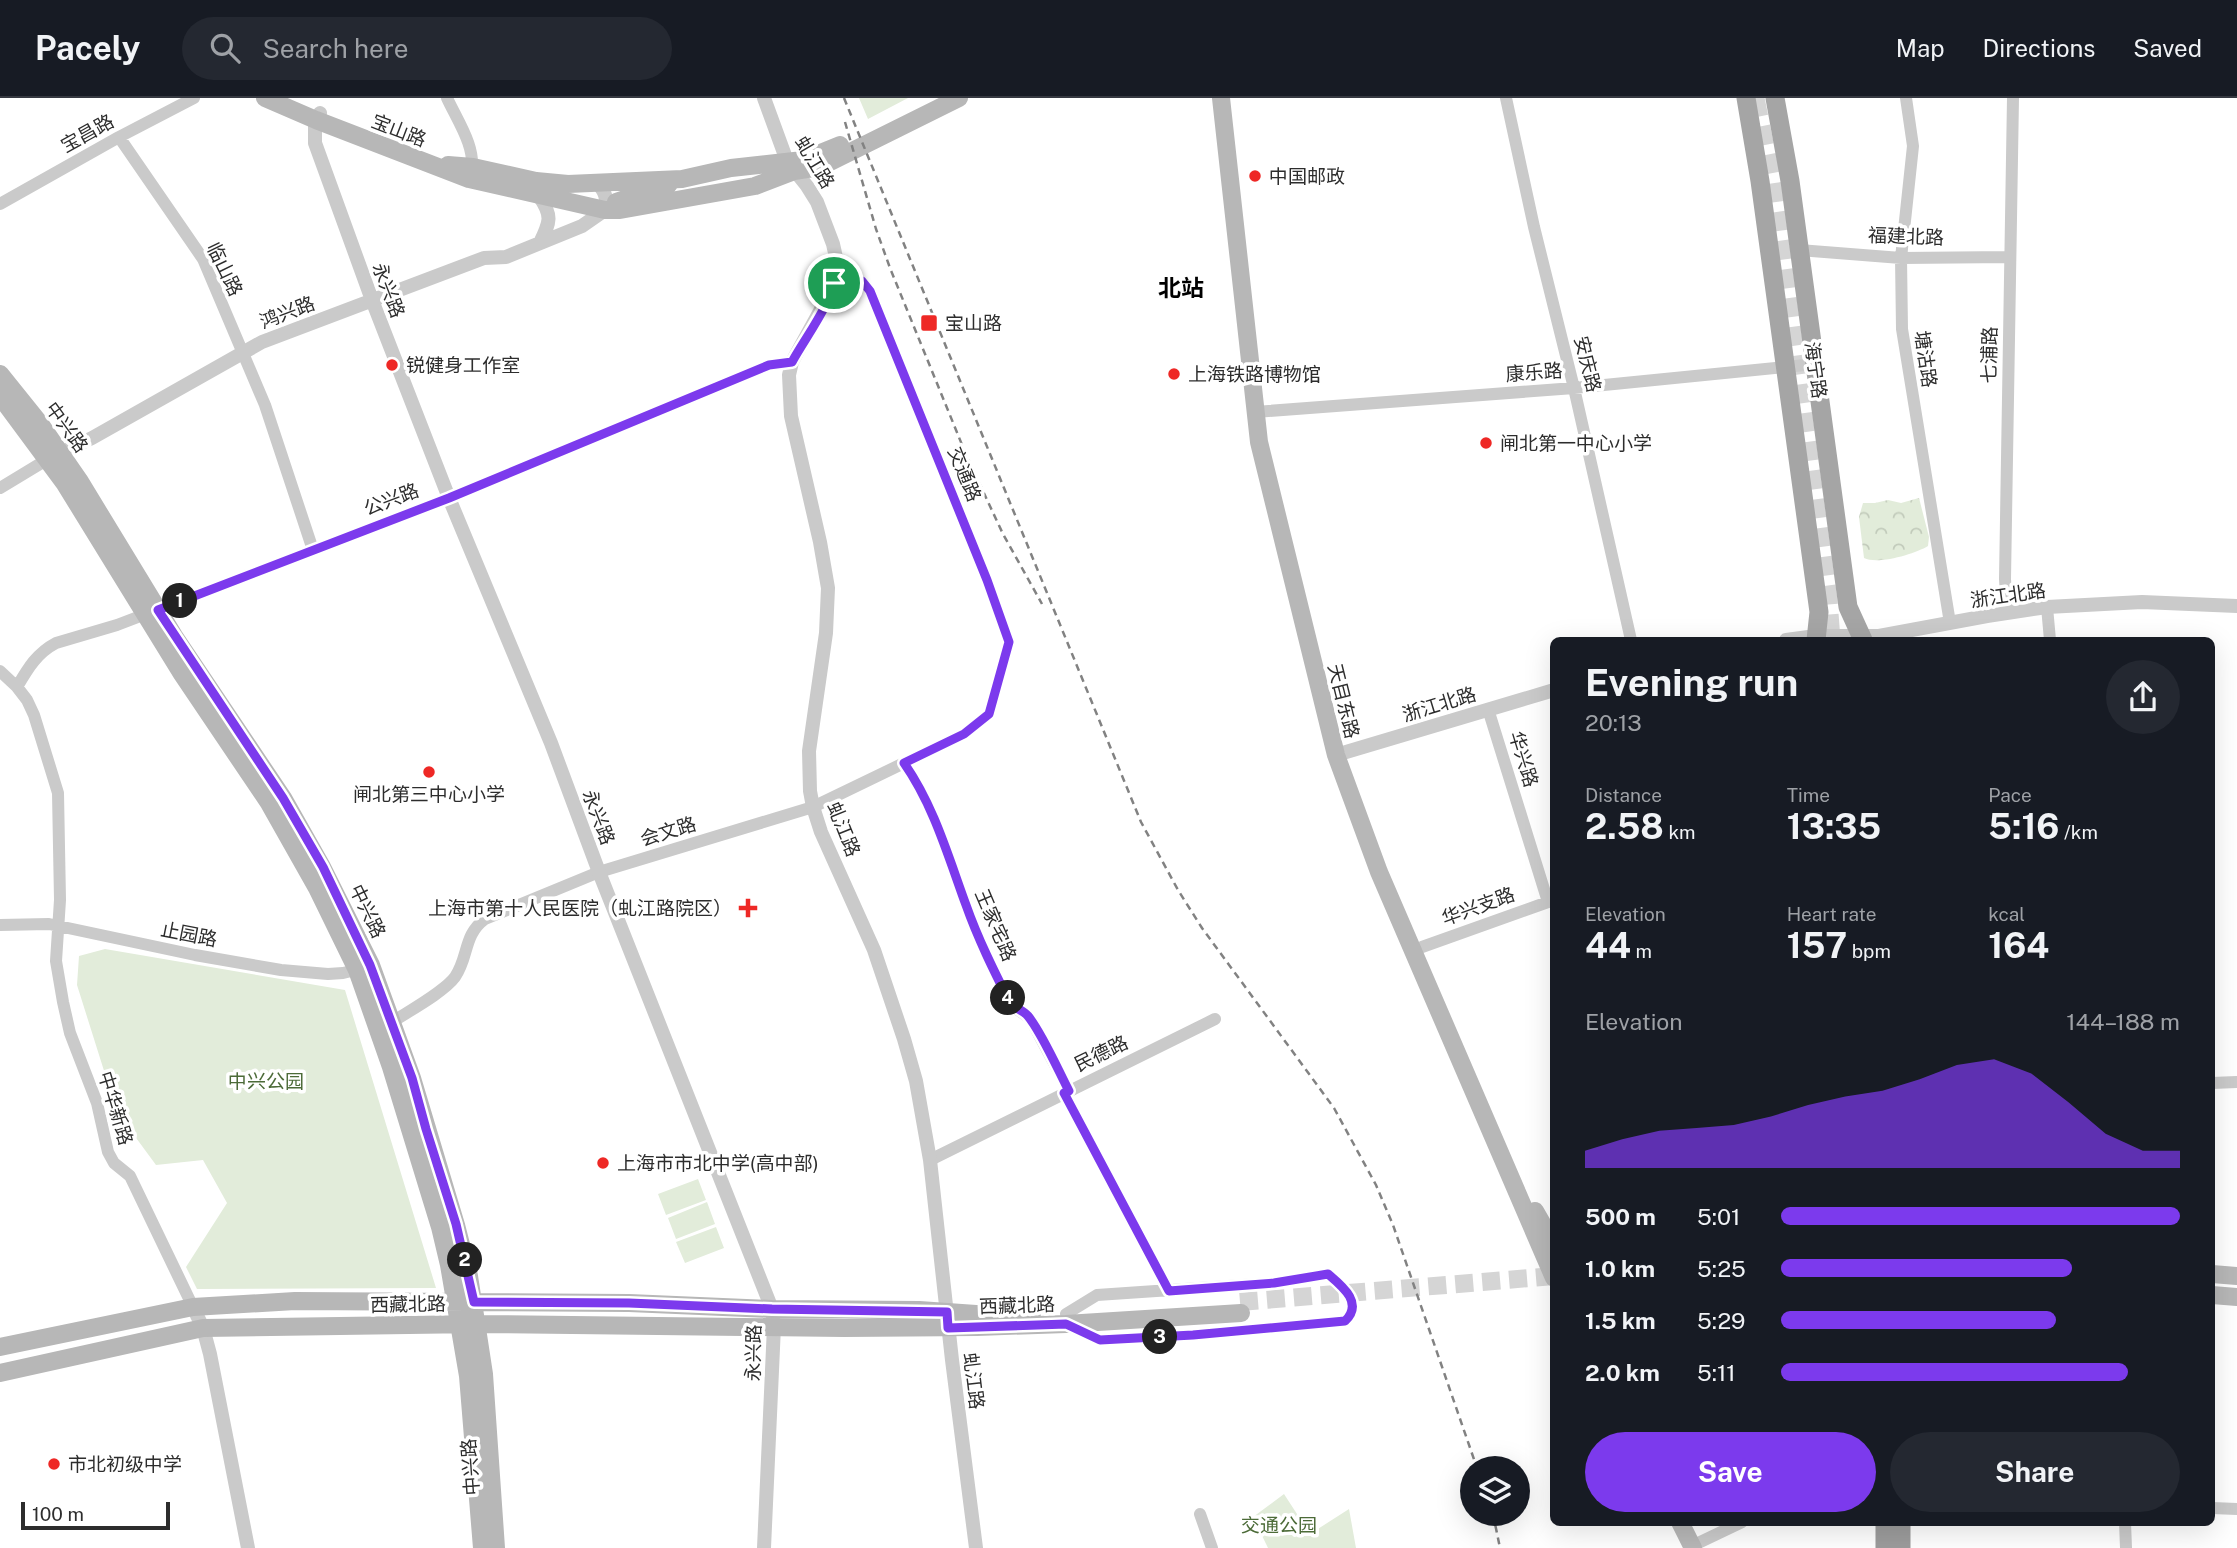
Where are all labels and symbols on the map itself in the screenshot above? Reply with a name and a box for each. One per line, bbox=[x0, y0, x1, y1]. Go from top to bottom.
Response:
street label: 宝昌路 bbox=[57, 110, 117, 156]
street label: 宝山路 bbox=[368, 110, 430, 150]
street label: 虬江路 bbox=[791, 132, 839, 192]
place label: 中国邮政 bbox=[1269, 165, 1345, 187]
marker: 中国邮政 bbox=[1247, 168, 1263, 184]
street label: 福建北路 bbox=[1868, 224, 1944, 248]
street label: 临山路 bbox=[203, 239, 247, 299]
pin bbox=[804, 253, 864, 313]
street label: 永兴路 bbox=[369, 259, 409, 321]
district label: 北站 bbox=[1158, 274, 1204, 301]
street label: 鸿兴路 bbox=[256, 292, 318, 332]
place label: 宝山路 bbox=[945, 312, 1002, 334]
marker: 宝山路 bbox=[919, 313, 939, 333]
street label: 七浦路 bbox=[1978, 326, 2000, 384]
street label: 塘沽路 bbox=[1911, 329, 1941, 389]
street label: 安庆路 bbox=[1570, 334, 1606, 394]
street label: 海宁路 bbox=[1801, 340, 1831, 400]
place label: 锐健身工作室 bbox=[406, 354, 520, 376]
marker: 锐健身工作室 bbox=[384, 357, 400, 373]
street label: 康乐路 bbox=[1505, 359, 1563, 385]
place label: 上海铁路博物馆 bbox=[1188, 363, 1321, 385]
marker: 上海铁路博物馆 bbox=[1166, 366, 1182, 382]
street label: 中兴路 bbox=[41, 397, 93, 457]
place label: 闸北第一中心小学 bbox=[1500, 432, 1652, 454]
marker: 闸北第一中心小学 bbox=[1478, 435, 1494, 451]
street label: 交通路 bbox=[944, 443, 986, 505]
street label: 公兴路 bbox=[360, 479, 422, 519]
street label: 浙江北路 bbox=[1969, 579, 2047, 611]
pin: 1 bbox=[162, 584, 198, 618]
street label: 天目东路 bbox=[1324, 661, 1364, 741]
street label: 浙江北路 bbox=[1399, 682, 1479, 726]
street label: 华兴路 bbox=[1505, 729, 1543, 789]
marker: 闸北第三中心小学 bbox=[421, 764, 437, 780]
place label: 闸北第三中心小学 bbox=[353, 783, 505, 805]
street label: 永兴路 bbox=[579, 786, 619, 848]
street label: 虬江路 bbox=[823, 798, 865, 860]
street label: 会文路 bbox=[638, 812, 698, 850]
street label: 中兴路 bbox=[346, 881, 390, 941]
street label: 华兴支路 bbox=[1439, 883, 1517, 929]
street label: 王家宅路 bbox=[971, 886, 1021, 964]
place label: 上海市第十人民医院（虬江路院区） bbox=[428, 897, 732, 919]
marker: 上海市第十人民医院（虬江路院区） bbox=[738, 898, 758, 918]
street label: 止园路 bbox=[159, 918, 219, 950]
pin: 4 bbox=[990, 981, 1026, 1016]
street label: 民德路 bbox=[1071, 1031, 1131, 1075]
street label: 中华新路 bbox=[94, 1068, 138, 1148]
park label: 中兴公园 bbox=[228, 1070, 304, 1092]
place label: 上海市市北中学(高中部) bbox=[617, 1152, 819, 1174]
marker: 上海市市北中学(高中部) bbox=[595, 1155, 611, 1171]
pin: 2 bbox=[448, 1242, 482, 1278]
street label: 西藏北路 bbox=[370, 1292, 446, 1316]
street label: 西藏北路 bbox=[979, 1293, 1055, 1317]
pin: 3 bbox=[1142, 1320, 1178, 1354]
street label: 永兴路 bbox=[742, 1324, 764, 1382]
street label: 虬江路 bbox=[960, 1351, 988, 1411]
street label: 中兴路 bbox=[457, 1438, 483, 1496]
place label: 市北初级中学 bbox=[68, 1453, 182, 1475]
marker: 市北初级中学 bbox=[46, 1456, 62, 1472]
scale bar bbox=[21, 1499, 170, 1531]
park label: 交通公园 bbox=[1241, 1514, 1317, 1536]

